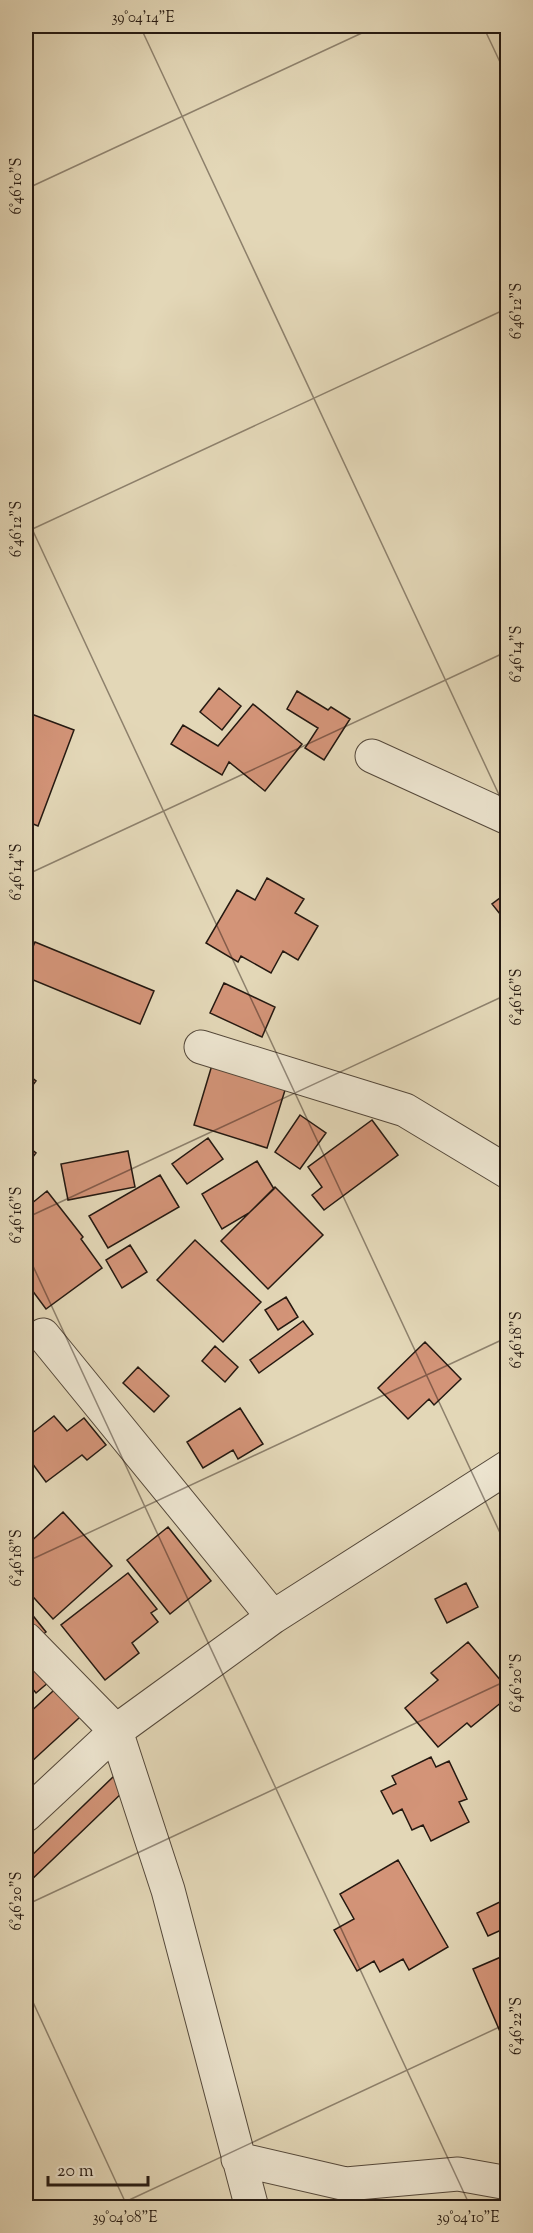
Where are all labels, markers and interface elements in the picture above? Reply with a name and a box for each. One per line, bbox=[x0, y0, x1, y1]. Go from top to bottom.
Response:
text: 39°04'14"E bbox=[111, 8, 175, 29]
text: 6°46'10"S bbox=[7, 157, 28, 215]
text: 6°46'12"S bbox=[507, 283, 528, 339]
text: 6°46'12"S bbox=[7, 501, 28, 557]
text: 6°46'14"S bbox=[507, 625, 528, 683]
text: 6°46'14"S bbox=[7, 843, 28, 901]
text: 6°46'16"S bbox=[507, 968, 528, 1026]
text: 6°46'16"S bbox=[7, 1186, 28, 1244]
text: 6°46'18"S bbox=[507, 1311, 528, 1369]
text: 6°46'18"S bbox=[7, 1529, 28, 1587]
text: 6°46'20"S bbox=[507, 1653, 528, 1712]
text: 6°46'20"S bbox=[7, 1871, 28, 1930]
text: 6°46'22"S bbox=[507, 1997, 528, 2055]
scale bar bbox=[48, 2149, 148, 2187]
text: 20 m bbox=[57, 2159, 94, 2185]
text: 39°04'08"E bbox=[92, 2208, 158, 2229]
text: 39°04'10"E bbox=[436, 2208, 500, 2229]

